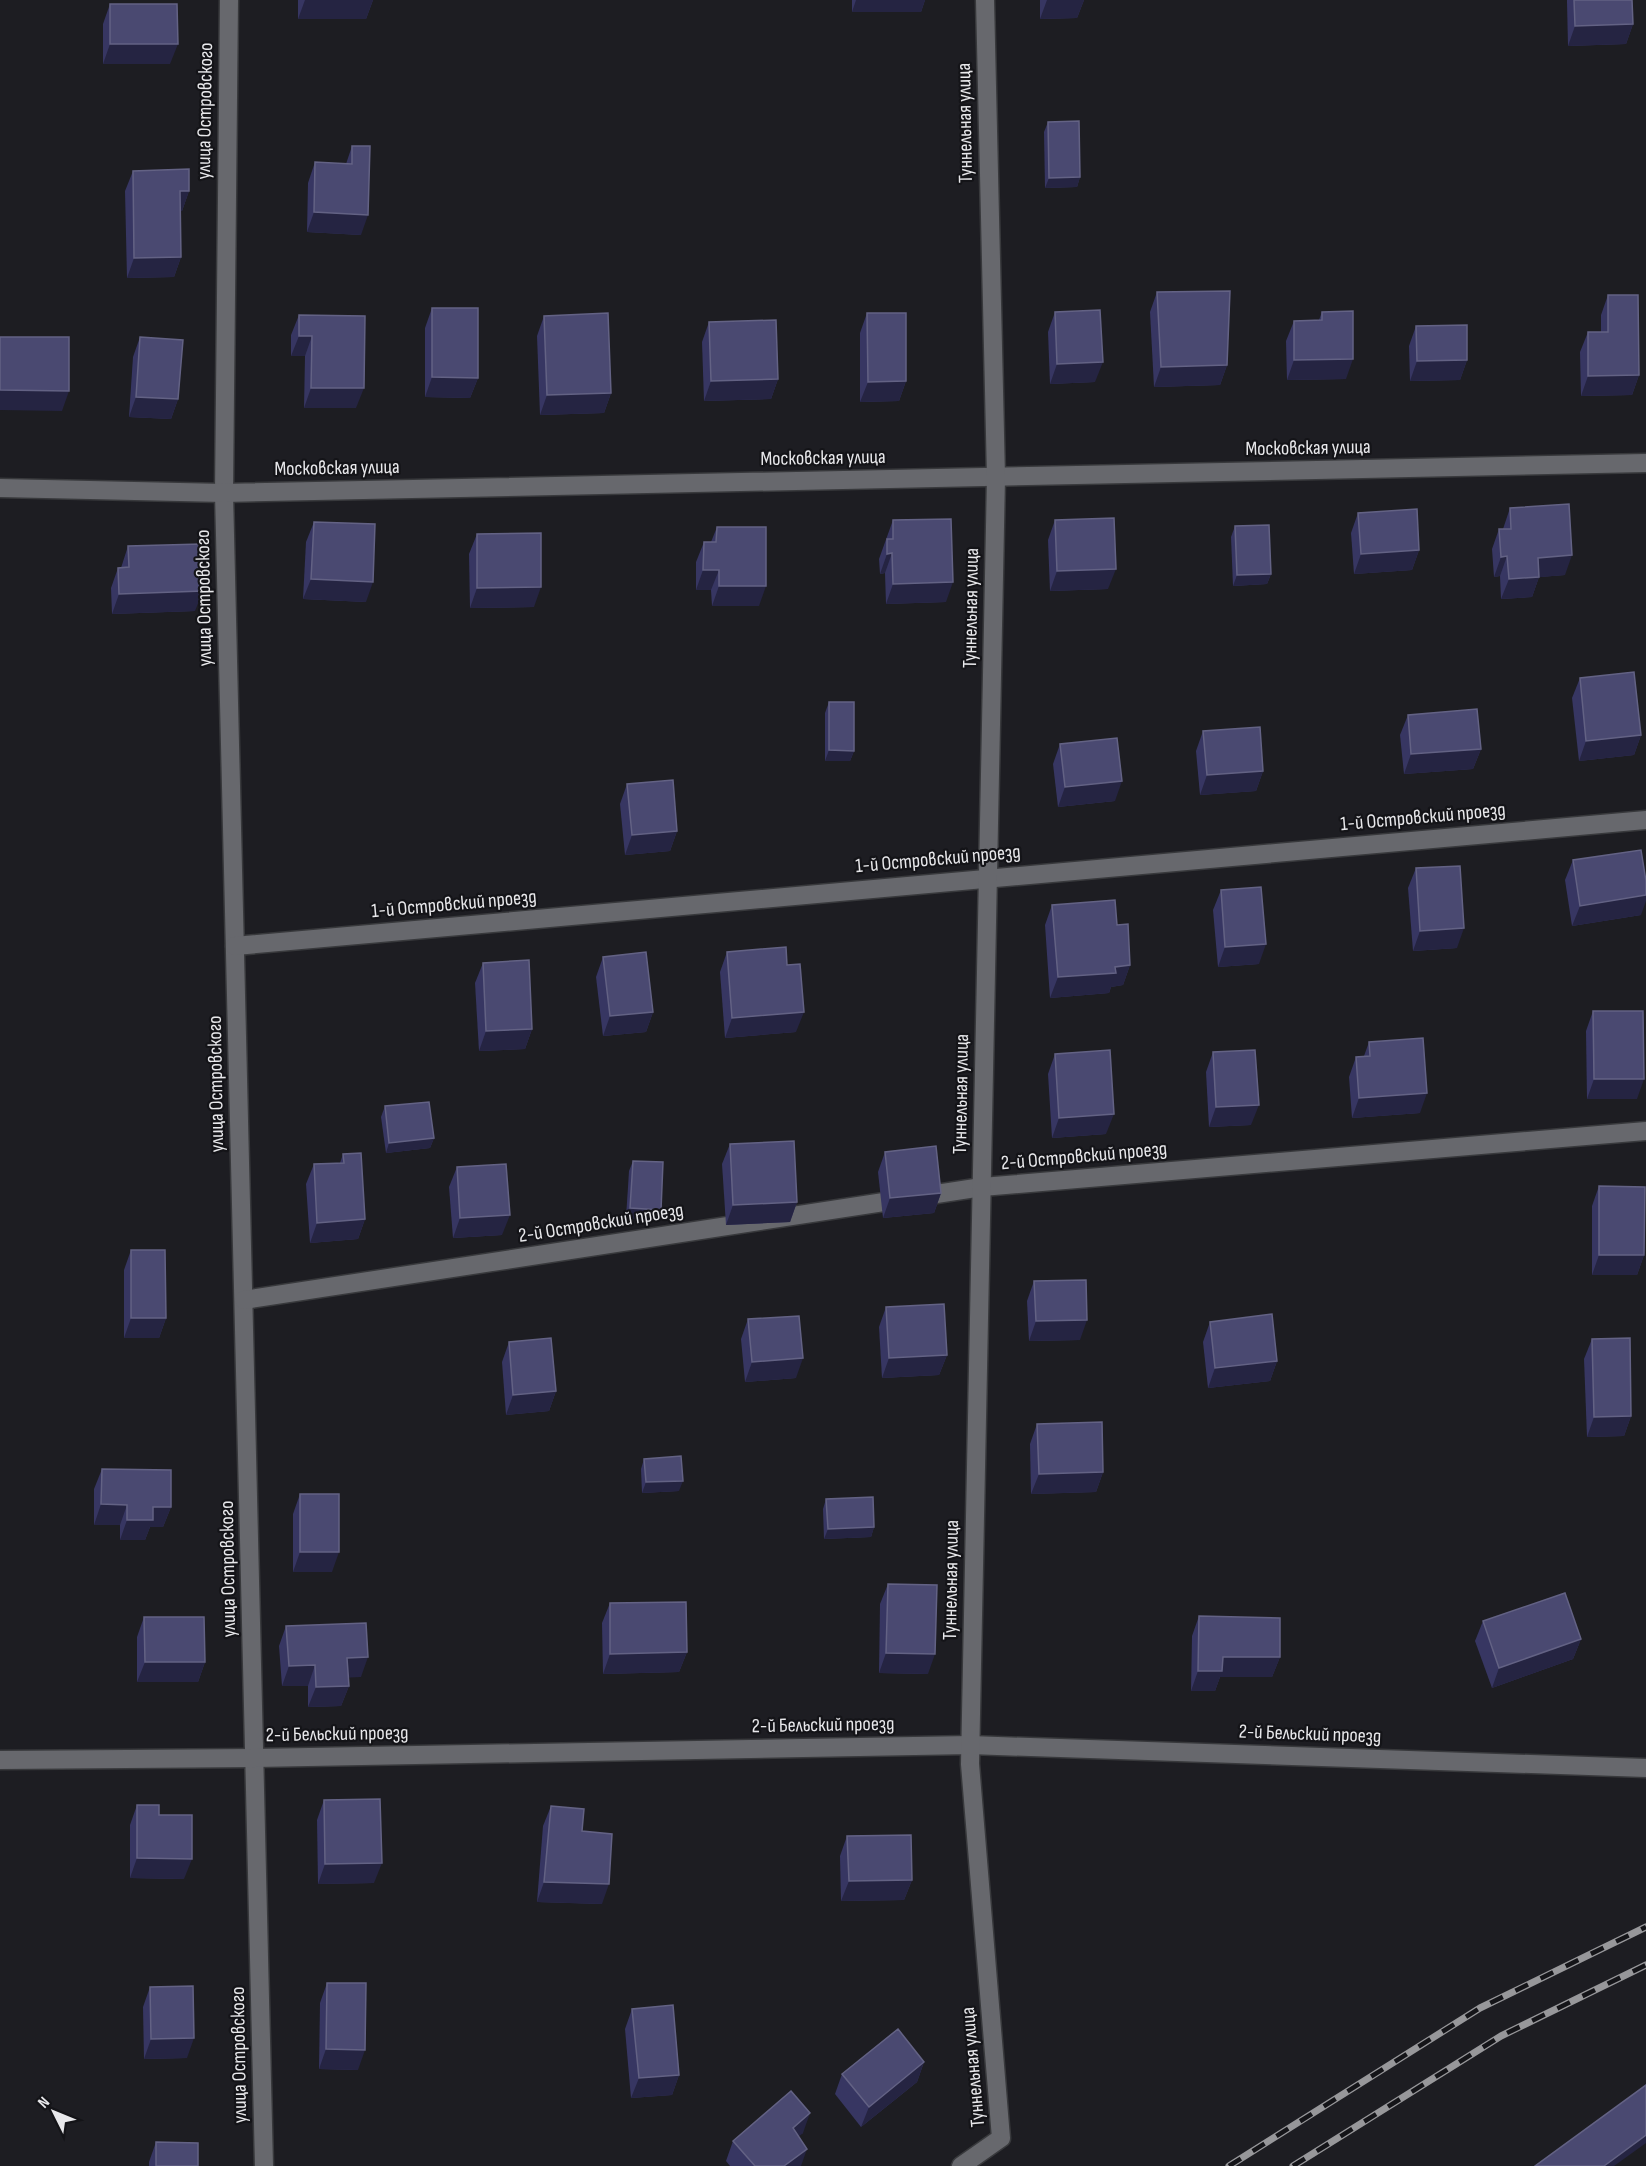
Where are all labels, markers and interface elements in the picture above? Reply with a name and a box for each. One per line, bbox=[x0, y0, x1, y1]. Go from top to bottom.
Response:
street label: улица Островского bbox=[192, 42, 218, 180]
street label: Туннельная улица bbox=[952, 63, 978, 183]
street label: Московская улица bbox=[1245, 435, 1371, 461]
street label: Московская улица bbox=[760, 445, 886, 471]
street label: Московская улица bbox=[274, 455, 400, 481]
street label: улица Островского bbox=[191, 529, 217, 667]
street label: Туннельная улица bbox=[958, 548, 984, 668]
street label: 1-й Островский проезд bbox=[1340, 798, 1506, 836]
street label: 1-й Островский проезд bbox=[855, 840, 1021, 878]
street label: 1-й Островский проезд bbox=[371, 885, 537, 923]
street label: улица Островского bbox=[203, 1015, 229, 1153]
street label: Туннельная улица bbox=[948, 1034, 974, 1154]
street label: 2-й Островский проезд bbox=[1000, 1137, 1168, 1175]
street label: 2-й Островский проезд bbox=[517, 1198, 685, 1248]
street label: улица Островского bbox=[215, 1500, 241, 1638]
street label: Туннельная улица bbox=[938, 1520, 964, 1640]
street label: 2-й Бельский проезд bbox=[751, 1712, 895, 1738]
street label: 2-й Бельский проезд bbox=[1238, 1720, 1382, 1748]
street label: 2-й Бельский проезд bbox=[265, 1721, 409, 1747]
street label: улица Островского bbox=[226, 1986, 252, 2124]
street label: Туннельная улица bbox=[956, 2006, 990, 2128]
north arrow bbox=[24, 2082, 84, 2142]
text: N bbox=[34, 2093, 54, 2112]

